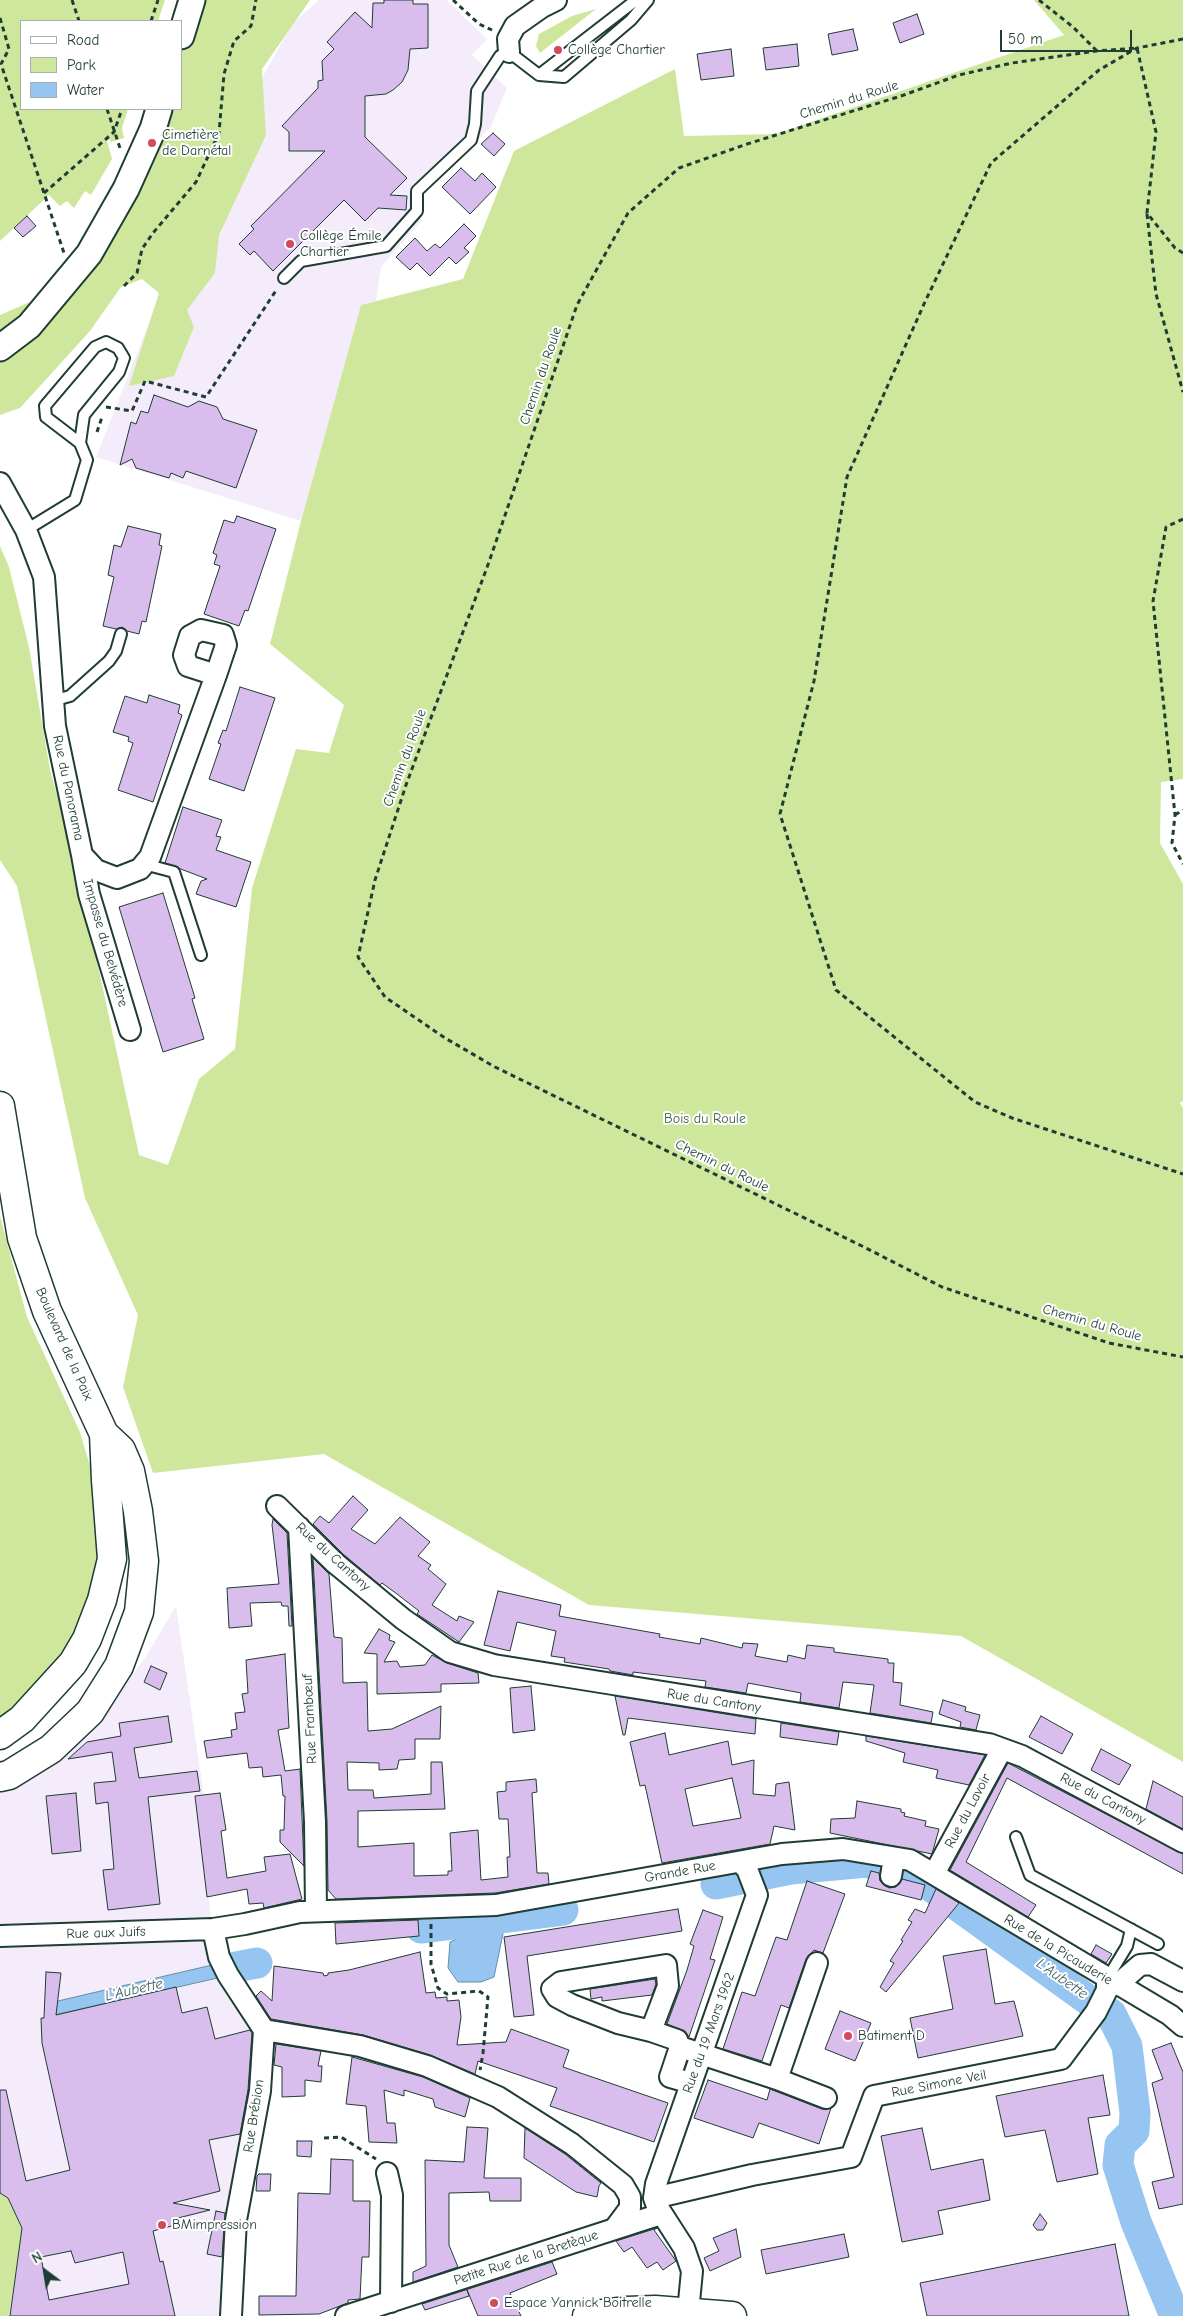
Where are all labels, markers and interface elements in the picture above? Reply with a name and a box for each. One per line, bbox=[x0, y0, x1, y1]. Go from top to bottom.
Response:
legend bbox=[20, 20, 182, 110]
scale bar bbox=[1003, 20, 1136, 52]
text: 50 m bbox=[1008, 30, 1043, 48]
text: Road bbox=[67, 31, 99, 49]
place label: Collège Chartier bbox=[568, 42, 665, 58]
marker: Collège Chartier bbox=[552, 44, 564, 56]
text: Park bbox=[67, 56, 96, 74]
street label: Chemin du Roule bbox=[798, 77, 900, 123]
text: Water bbox=[67, 81, 104, 99]
place label: Cimetière de Darnétal bbox=[162, 127, 231, 160]
marker: Cimetière de Darnétal bbox=[146, 137, 158, 149]
place label: Collège Émile Chartier bbox=[300, 228, 382, 260]
marker: Collège Émile Chartier bbox=[284, 238, 296, 250]
street label: Chemin du Roule bbox=[516, 325, 566, 427]
street label: Chemin du Roule bbox=[380, 707, 430, 809]
street label: Rue du Panorama bbox=[49, 734, 87, 842]
street label: Impasse du Belvédère bbox=[79, 877, 131, 1009]
park label: Bois du Roule bbox=[664, 1111, 746, 1127]
street label: Chemin du Roule bbox=[672, 1136, 772, 1196]
street label: Boulevard de la Paix bbox=[32, 1285, 96, 1403]
street label: Chemin du Roule bbox=[1040, 1301, 1144, 1345]
street label: Rue du Cantony bbox=[292, 1519, 374, 1595]
street label: Rue Frambœuf bbox=[299, 1674, 321, 1764]
street label: Rue du Cantony bbox=[666, 1685, 762, 1717]
street label: Rue du Cantony bbox=[1057, 1769, 1149, 1829]
street label: Rue du Lavoir bbox=[941, 1771, 995, 1851]
street label: Grande Rue bbox=[643, 1857, 717, 1887]
street label: Rue de la Picauderie bbox=[1001, 1911, 1115, 1989]
street label: Rue aux Juifs bbox=[66, 1923, 146, 1943]
water label: L'Aubette bbox=[1033, 1955, 1091, 2003]
street label: Rue du 19 Mars 1962 bbox=[679, 1970, 739, 2096]
water label: L'Aubette bbox=[103, 1975, 165, 2005]
place label: Batiment D bbox=[858, 2028, 925, 2044]
marker: Batiment D bbox=[842, 2030, 854, 2042]
street label: Rue Simone Veil bbox=[890, 2067, 988, 2101]
street label: Rue Brébion bbox=[240, 2078, 268, 2154]
place label: BMimpression bbox=[172, 2217, 257, 2233]
marker: BMimpression bbox=[156, 2219, 168, 2231]
street label: Petite Rue de la Bretèque bbox=[452, 2227, 600, 2289]
north arrow bbox=[20, 2246, 70, 2296]
text: N bbox=[29, 2248, 45, 2267]
place label: Espace Yannick Boitrelle bbox=[504, 2295, 652, 2311]
marker: Espace Yannick Boitrelle bbox=[488, 2297, 500, 2309]

